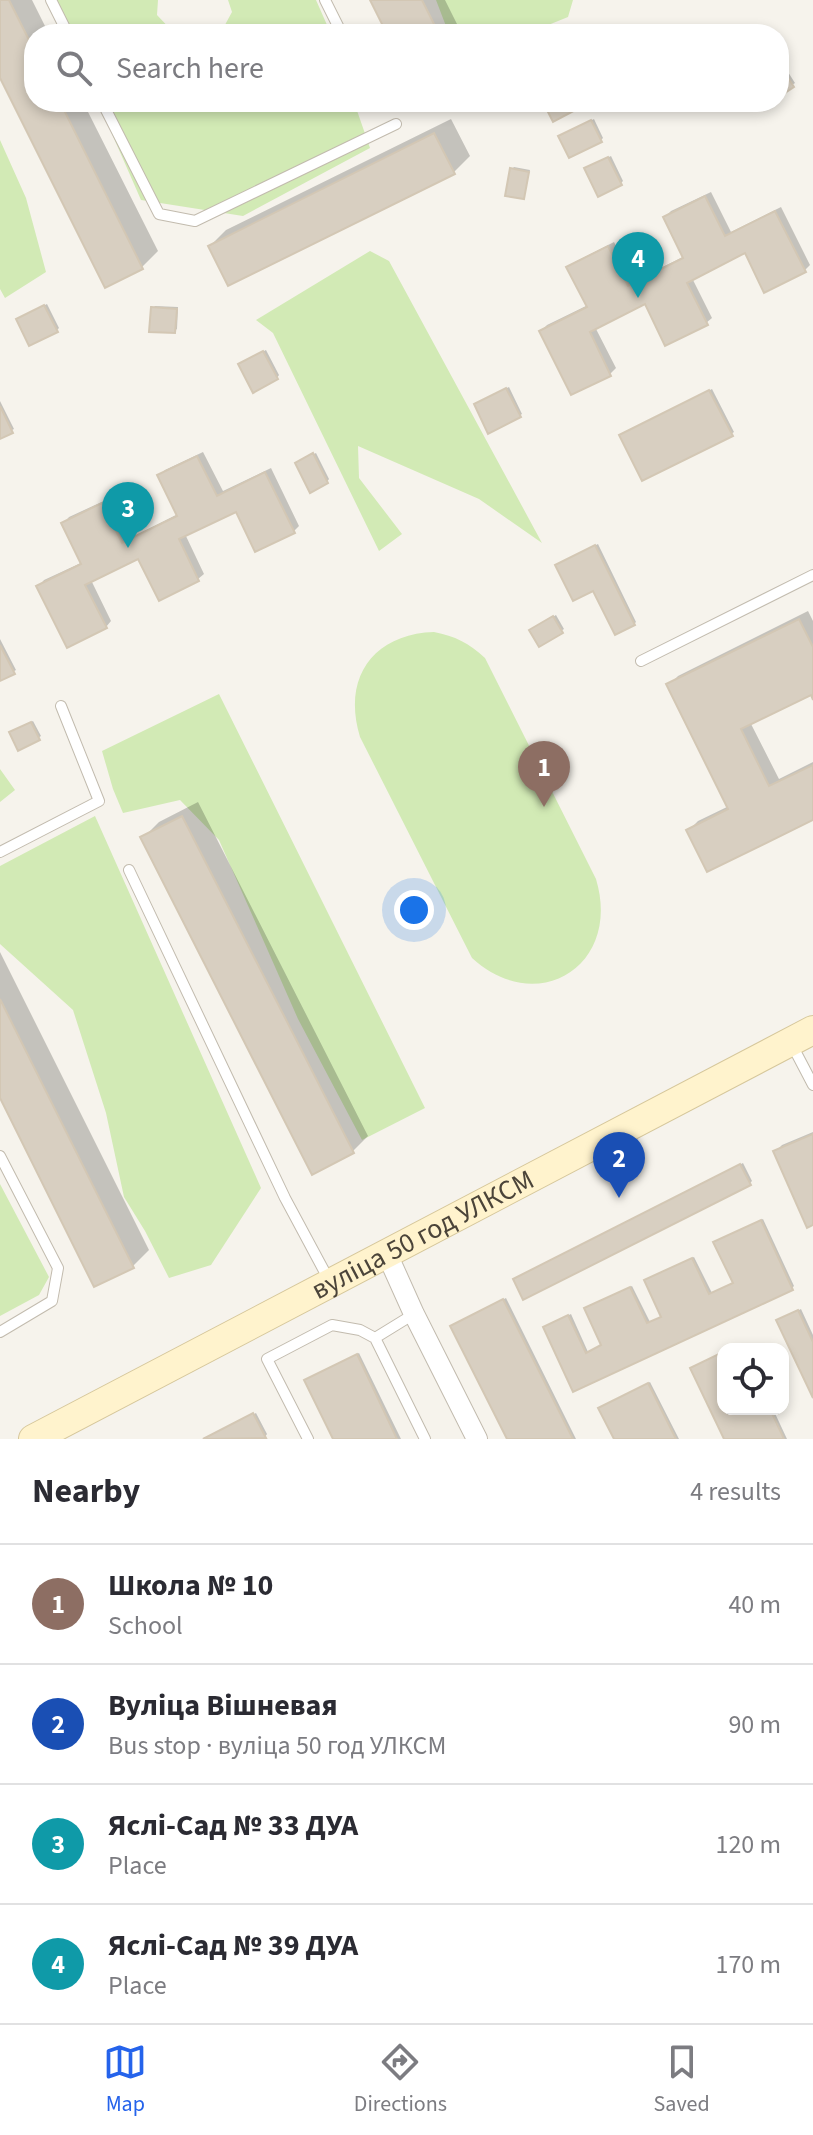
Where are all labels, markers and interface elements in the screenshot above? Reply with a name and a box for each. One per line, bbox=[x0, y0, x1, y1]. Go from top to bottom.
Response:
search box bbox=[24, 24, 789, 112]
icon: search bbox=[52, 46, 96, 90]
text: Search here bbox=[116, 47, 264, 90]
pin: 4 bbox=[612, 232, 664, 298]
pin: 3 bbox=[102, 482, 154, 548]
pin: 1 bbox=[518, 741, 570, 807]
your location bbox=[394, 890, 434, 930]
pin: 2 bbox=[593, 1132, 645, 1198]
street label: вуліца 50 год УЛКСМ bbox=[304, 1160, 541, 1310]
map controls bbox=[717, 1343, 789, 1415]
button: locate bbox=[717, 1343, 789, 1415]
text: Nearby bbox=[32, 1467, 140, 1516]
text: 4 results bbox=[690, 1473, 781, 1510]
text: Школа № 10 bbox=[108, 1564, 273, 1607]
text: 1 bbox=[51, 1586, 65, 1623]
text: 40 m bbox=[728, 1586, 781, 1623]
text: School bbox=[108, 1607, 183, 1644]
text: Вуліца Вішневая bbox=[108, 1684, 338, 1727]
text: 2 bbox=[51, 1706, 65, 1743]
text: 90 m bbox=[728, 1706, 781, 1743]
text: Bus stop · вуліца 50 год УЛКСМ bbox=[108, 1727, 446, 1764]
text: Яслі-Сад № 33 ДУА bbox=[108, 1804, 358, 1847]
text: 3 bbox=[51, 1826, 65, 1863]
text: 120 m bbox=[715, 1826, 781, 1863]
text: Place bbox=[108, 1847, 167, 1884]
text: Яслі-Сад № 39 ДУА bbox=[108, 1924, 358, 1967]
text: 4 bbox=[51, 1946, 65, 1983]
text: 170 m bbox=[715, 1946, 781, 1983]
text: Place bbox=[108, 1967, 167, 2004]
tab: Map bbox=[103, 2040, 147, 2120]
tab: Directions bbox=[354, 2040, 447, 2120]
tab: Saved bbox=[654, 2040, 710, 2120]

